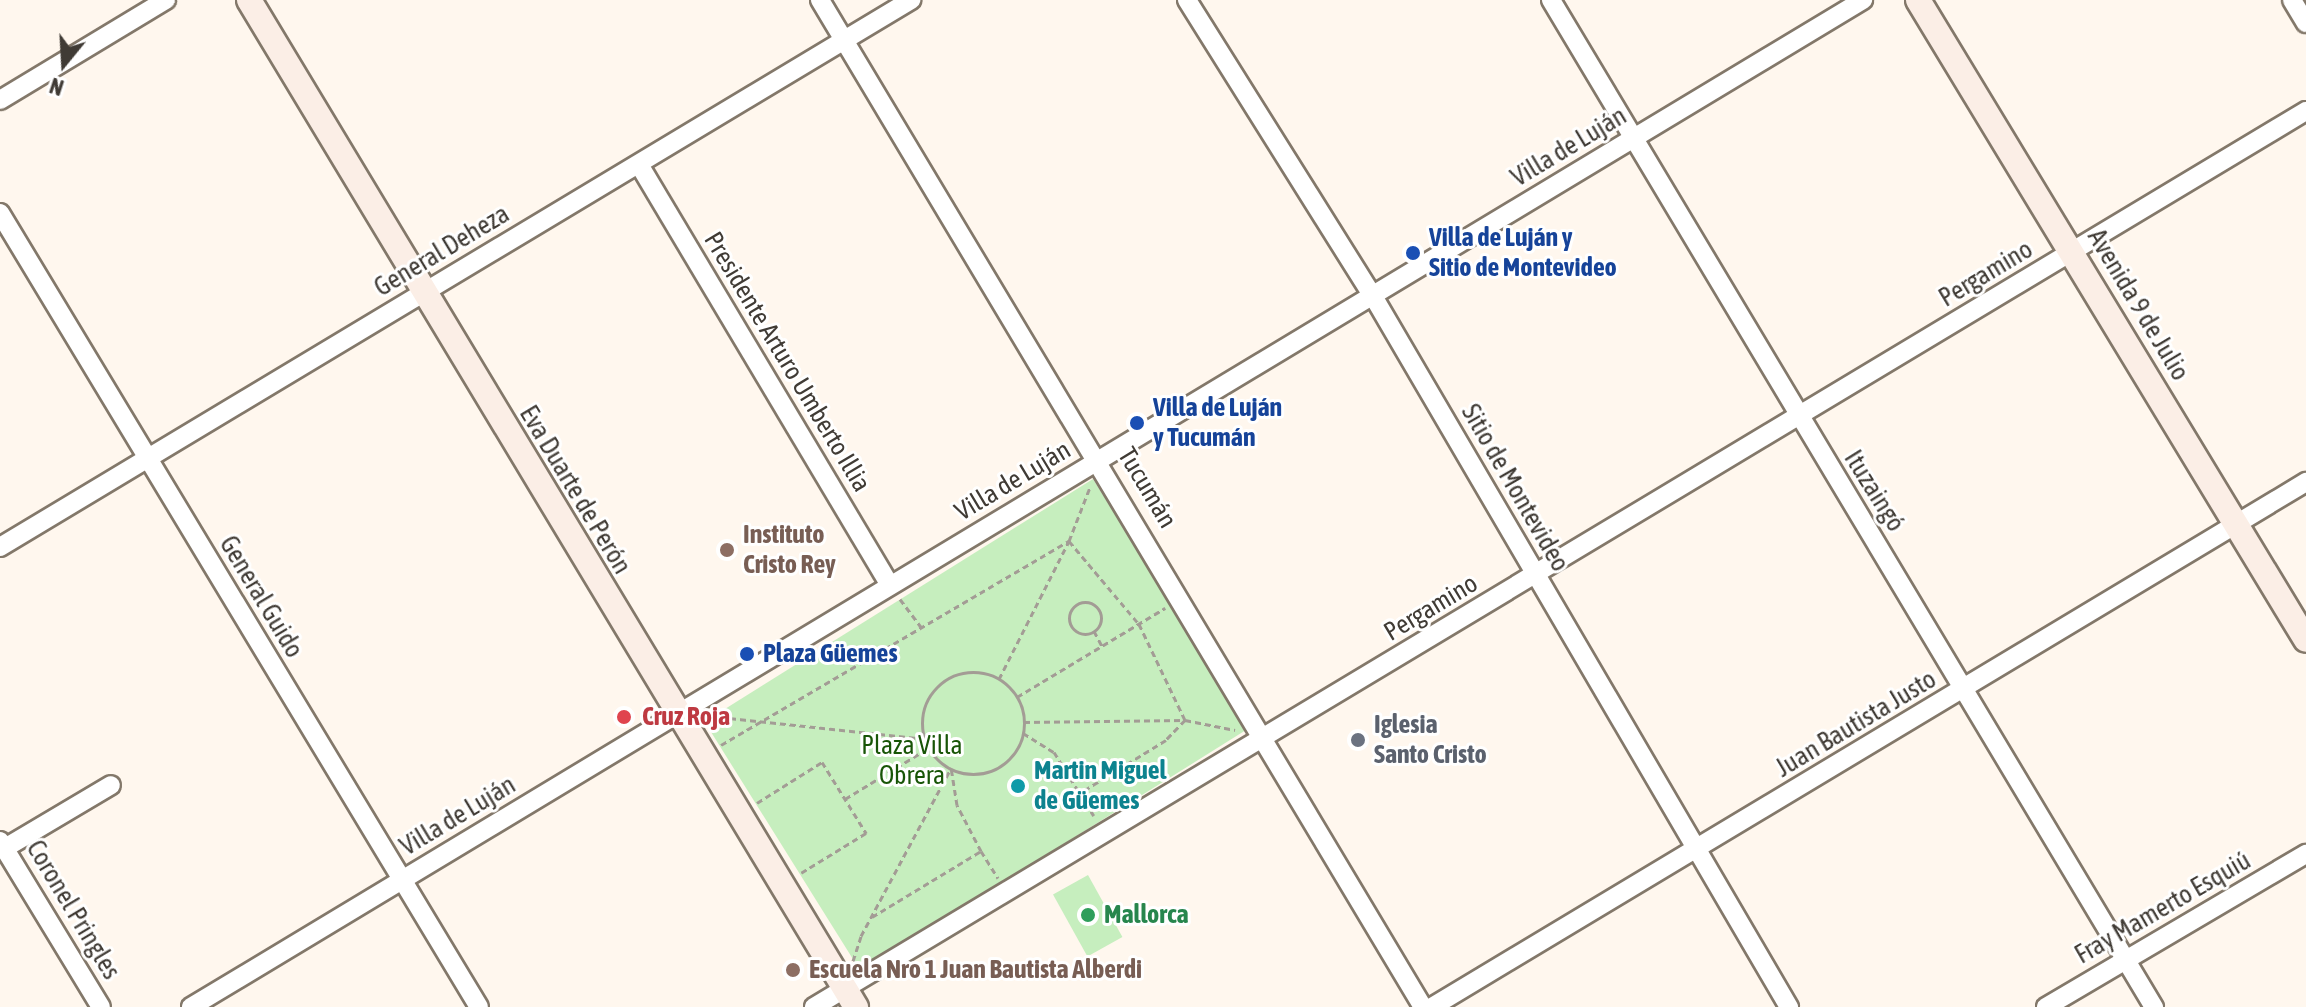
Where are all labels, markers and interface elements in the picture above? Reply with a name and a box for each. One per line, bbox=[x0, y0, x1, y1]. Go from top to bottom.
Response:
north arrow bbox=[24, 24, 104, 104]
text: N bbox=[46, 72, 67, 101]
street label: Villa de Luján bbox=[1506, 100, 1632, 194]
street label: General Deheza bbox=[369, 199, 515, 303]
place label: Villa de Luján y Sitio de Montevideo bbox=[1429, 222, 1617, 284]
street label: Avenida 9 de Julio bbox=[2081, 224, 2195, 386]
street label: Presidente Arturo Umberto Illia bbox=[697, 226, 877, 498]
street label: Pergamino bbox=[1934, 234, 2038, 314]
marker: Villa de Luján y Sitio de Montevideo bbox=[1404, 244, 1422, 262]
place label: Villa de Luján y Tucumán bbox=[1153, 392, 1282, 454]
street label: Sitio de Montevideo bbox=[1455, 399, 1575, 577]
street label: Eva Duarte de Perón bbox=[512, 400, 638, 580]
marker: Villa de Luján y Tucumán bbox=[1128, 414, 1146, 432]
street label: Villa de Luján bbox=[950, 434, 1076, 528]
street label: Tucumán bbox=[1111, 442, 1183, 534]
street label: Ituzaingó bbox=[1837, 445, 1911, 537]
place label: Instituto Cristo Rey bbox=[743, 519, 836, 580]
street label: General Guido bbox=[212, 530, 310, 664]
marker: Instituto Cristo Rey bbox=[718, 541, 736, 559]
street label: Pergamino bbox=[1379, 568, 1483, 648]
place label: Plaza Güemes bbox=[763, 638, 898, 670]
marker: Plaza Güemes bbox=[738, 645, 756, 663]
street label: Juan Bautista Justo bbox=[1770, 664, 1942, 784]
place label: Cruz Roja bbox=[642, 701, 730, 733]
marker: Cruz Roja bbox=[613, 706, 635, 728]
place label: Iglesia Santo Cristo bbox=[1374, 709, 1487, 770]
park label: Plaza Villa Obrera bbox=[861, 730, 963, 792]
marker: Iglesia Santo Cristo bbox=[1349, 731, 1367, 749]
place label: Martin Miguel de Güemes bbox=[1034, 755, 1166, 816]
street label: Villa de Luján bbox=[395, 769, 521, 863]
marker: Martin Miguel de Güemes bbox=[1009, 777, 1027, 795]
street label: Coronel Pringles bbox=[19, 835, 127, 985]
street label: Fray Mamerto Esquiú bbox=[2070, 845, 2256, 971]
place label: Mallorca bbox=[1104, 899, 1189, 931]
marker: Mallorca bbox=[1079, 906, 1097, 924]
place label: Escuela Nro 1 Juan Bautista Alberdi bbox=[809, 954, 1142, 986]
marker: Escuela Nro 1 Juan Bautista Alberdi bbox=[784, 961, 802, 979]

